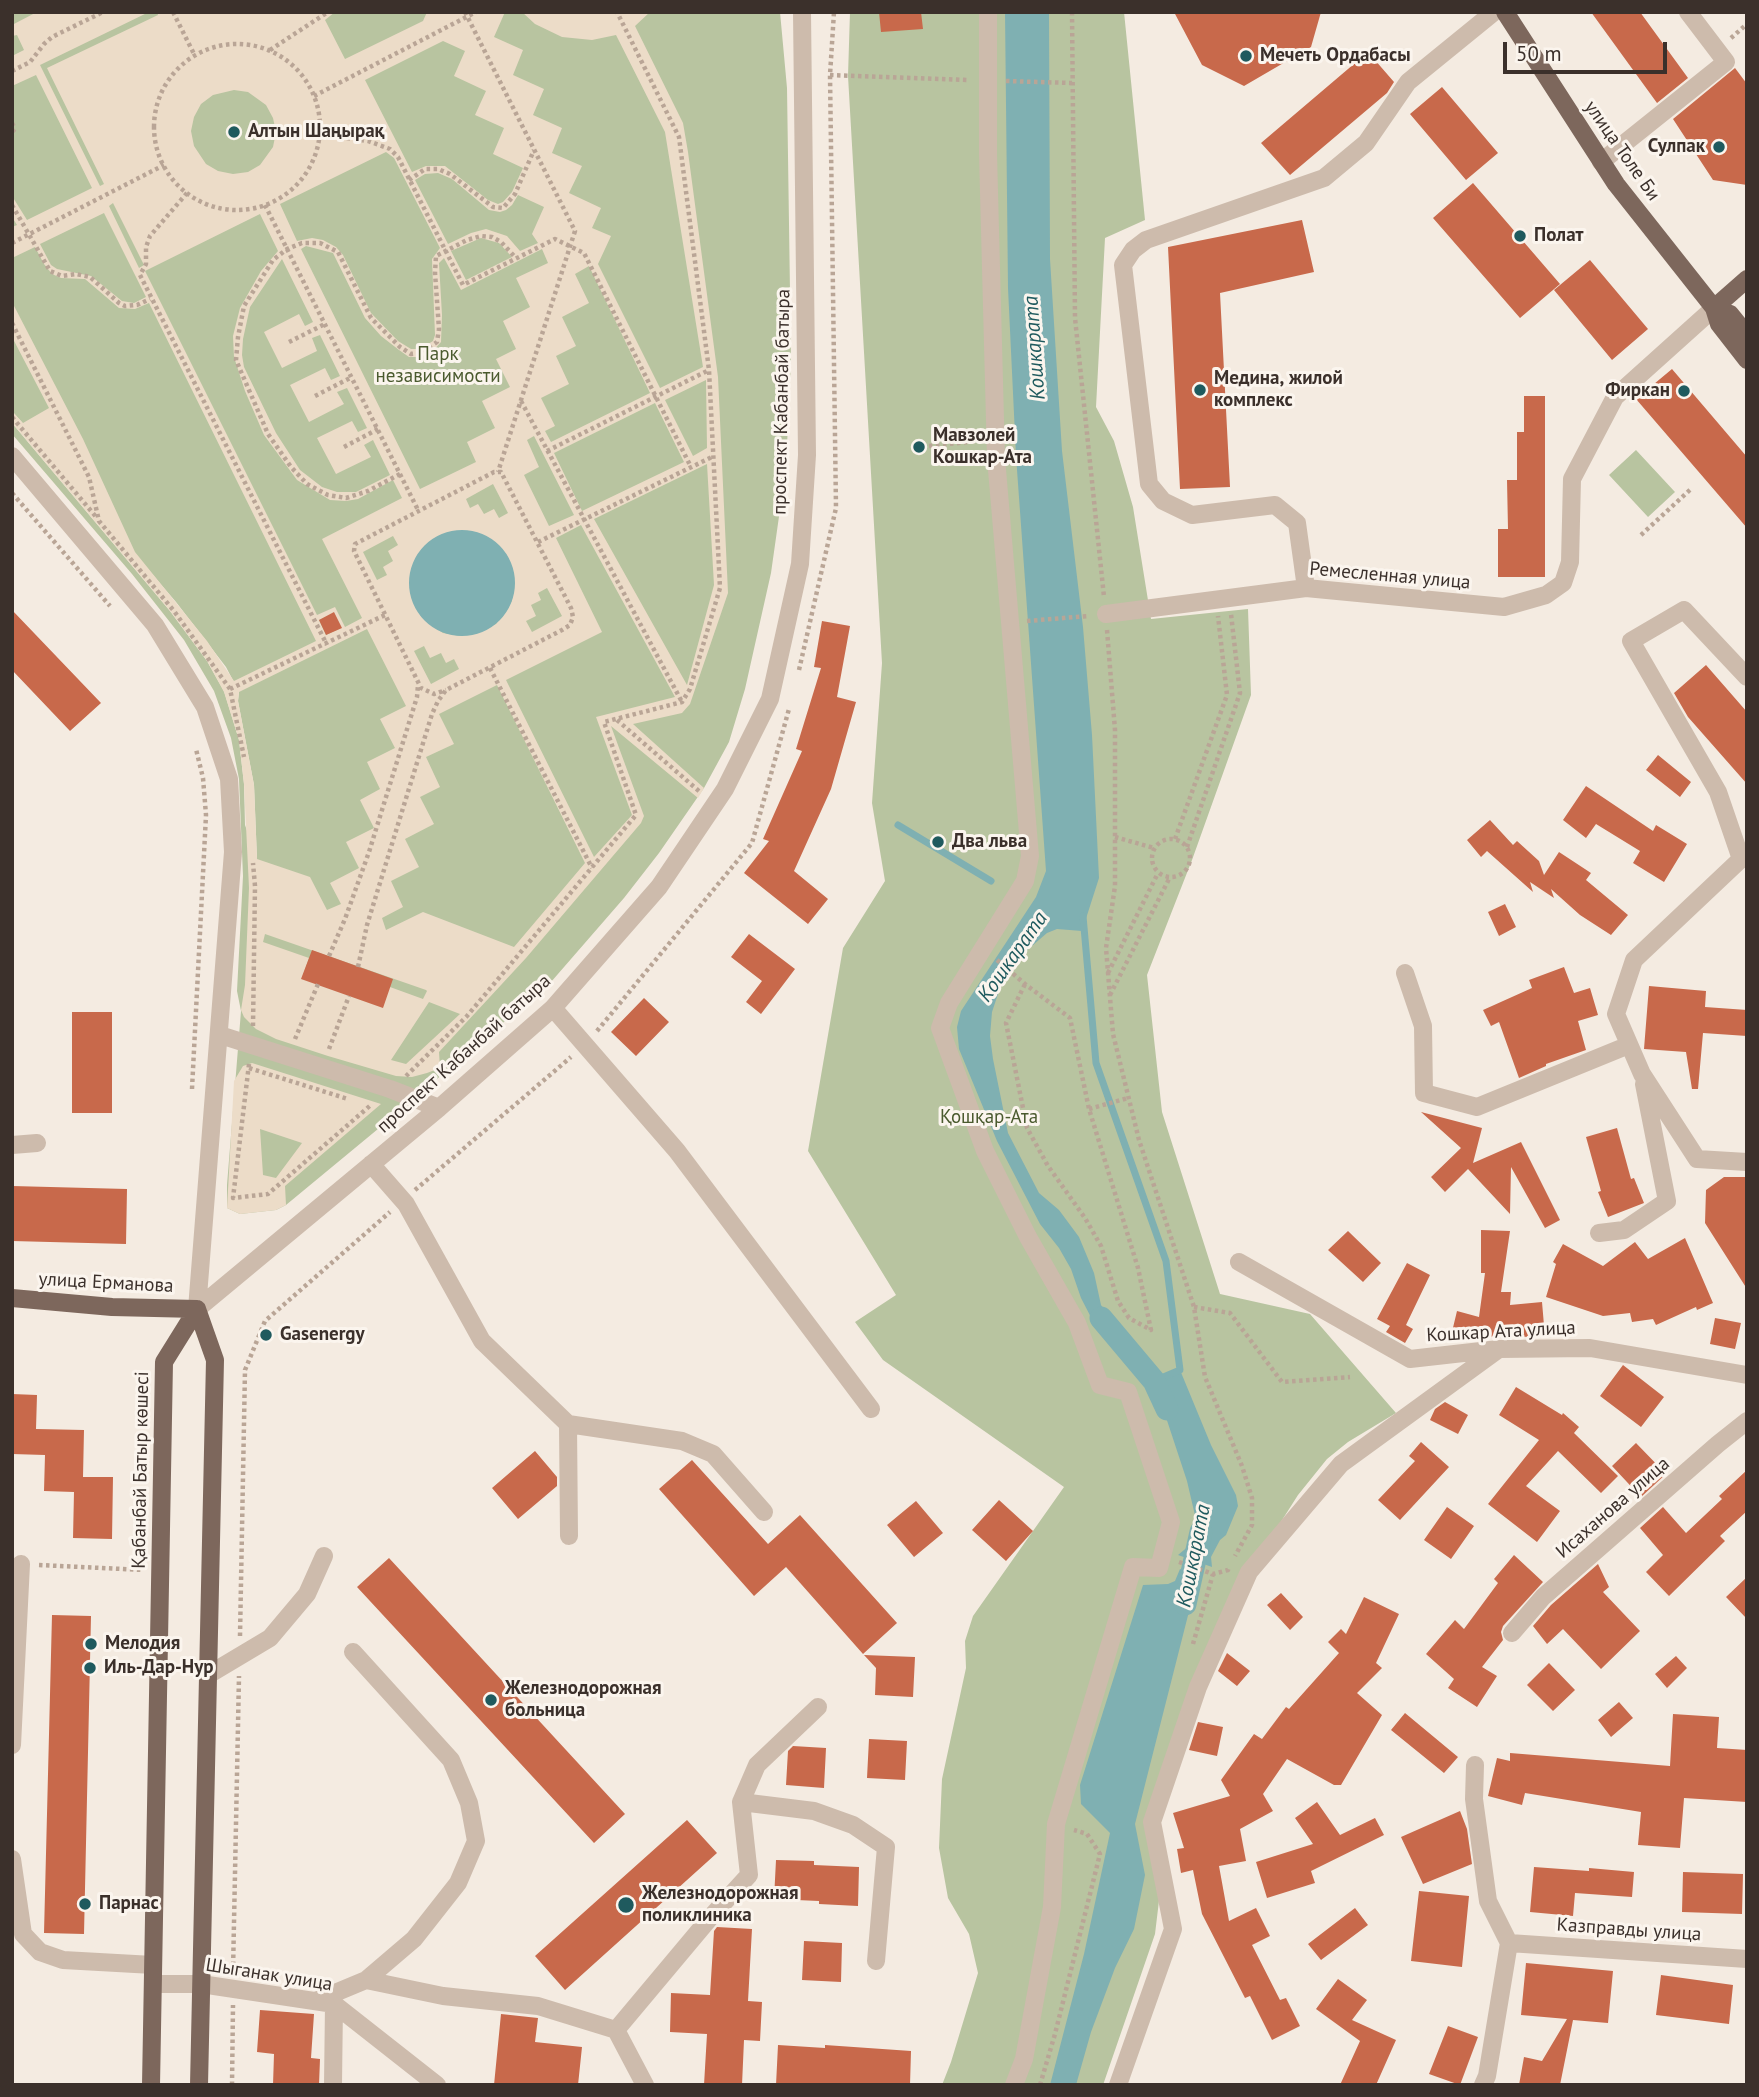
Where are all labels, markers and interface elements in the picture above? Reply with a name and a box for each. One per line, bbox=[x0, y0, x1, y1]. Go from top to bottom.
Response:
scale bar bbox=[1507, 28, 1672, 72]
text: 50 m bbox=[1516, 40, 1562, 67]
place label: Мечеть Ордабасы bbox=[1260, 45, 1411, 67]
marker: Мечеть Ордабасы bbox=[1238, 48, 1254, 64]
street label: улица Толе Би bbox=[1579, 97, 1665, 205]
place label: Алтын Шаңырақ bbox=[248, 121, 385, 143]
marker: Алтын Шаңырақ bbox=[226, 124, 242, 140]
place label: Сулпак bbox=[1648, 136, 1705, 158]
marker: Сулпак bbox=[1711, 139, 1727, 155]
place label: Полат bbox=[1534, 225, 1583, 247]
marker: Полат bbox=[1512, 228, 1528, 244]
street label: проспект Кабанбай батыра bbox=[769, 289, 795, 515]
water label: Кошкарата bbox=[1019, 295, 1051, 401]
park label: Парк независимости bbox=[375, 344, 501, 388]
place label: Медина, жилой комплекс bbox=[1214, 368, 1343, 412]
place label: Фиркан bbox=[1605, 380, 1670, 402]
marker: Медина, жилой комплекс bbox=[1192, 382, 1208, 398]
marker: Фиркан bbox=[1676, 383, 1692, 399]
place label: Мавзолей Кошкар-Ата bbox=[933, 425, 1032, 469]
marker: Мавзолей Кошкар-Ата bbox=[911, 439, 927, 455]
street label: Ремесленная улица bbox=[1309, 558, 1471, 594]
place label: Два льва bbox=[952, 831, 1027, 853]
marker: Два льва bbox=[930, 834, 946, 850]
water label: Кошкарата bbox=[973, 907, 1053, 1007]
street label: проспект Кабанбай батыра bbox=[372, 970, 556, 1138]
park label: Қошқар-Ата bbox=[940, 1107, 1038, 1129]
street label: улица Ерманова bbox=[38, 1268, 174, 1298]
street label: Кошкар Ата улица bbox=[1426, 1317, 1576, 1347]
place label: Gasenergy bbox=[280, 1324, 365, 1346]
marker: Gasenergy bbox=[258, 1327, 274, 1343]
street label: Қабанбай Батыр көшесі bbox=[128, 1371, 154, 1569]
street label: Исаханова улица bbox=[1552, 1453, 1674, 1563]
water label: Кошкарата bbox=[1172, 1502, 1216, 1610]
place label: Мелодия bbox=[105, 1633, 180, 1655]
marker: Мелодия bbox=[83, 1636, 99, 1652]
place label: Иль-Дар-Нур bbox=[104, 1657, 213, 1679]
marker: Иль-Дар-Нур bbox=[82, 1660, 98, 1676]
place label: Железнодорожная больница bbox=[505, 1678, 662, 1722]
marker: Железнодорожная больница bbox=[483, 1692, 499, 1708]
place label: Железнодорожная поликлиника bbox=[642, 1883, 799, 1927]
place label: Парнас bbox=[99, 1893, 159, 1915]
marker: Железнодорожная поликлиника bbox=[616, 1895, 636, 1915]
marker: Парнас bbox=[77, 1896, 93, 1912]
street label: Казправды улица bbox=[1556, 1914, 1702, 1946]
street label: Шыганак улица bbox=[204, 1954, 334, 1996]

